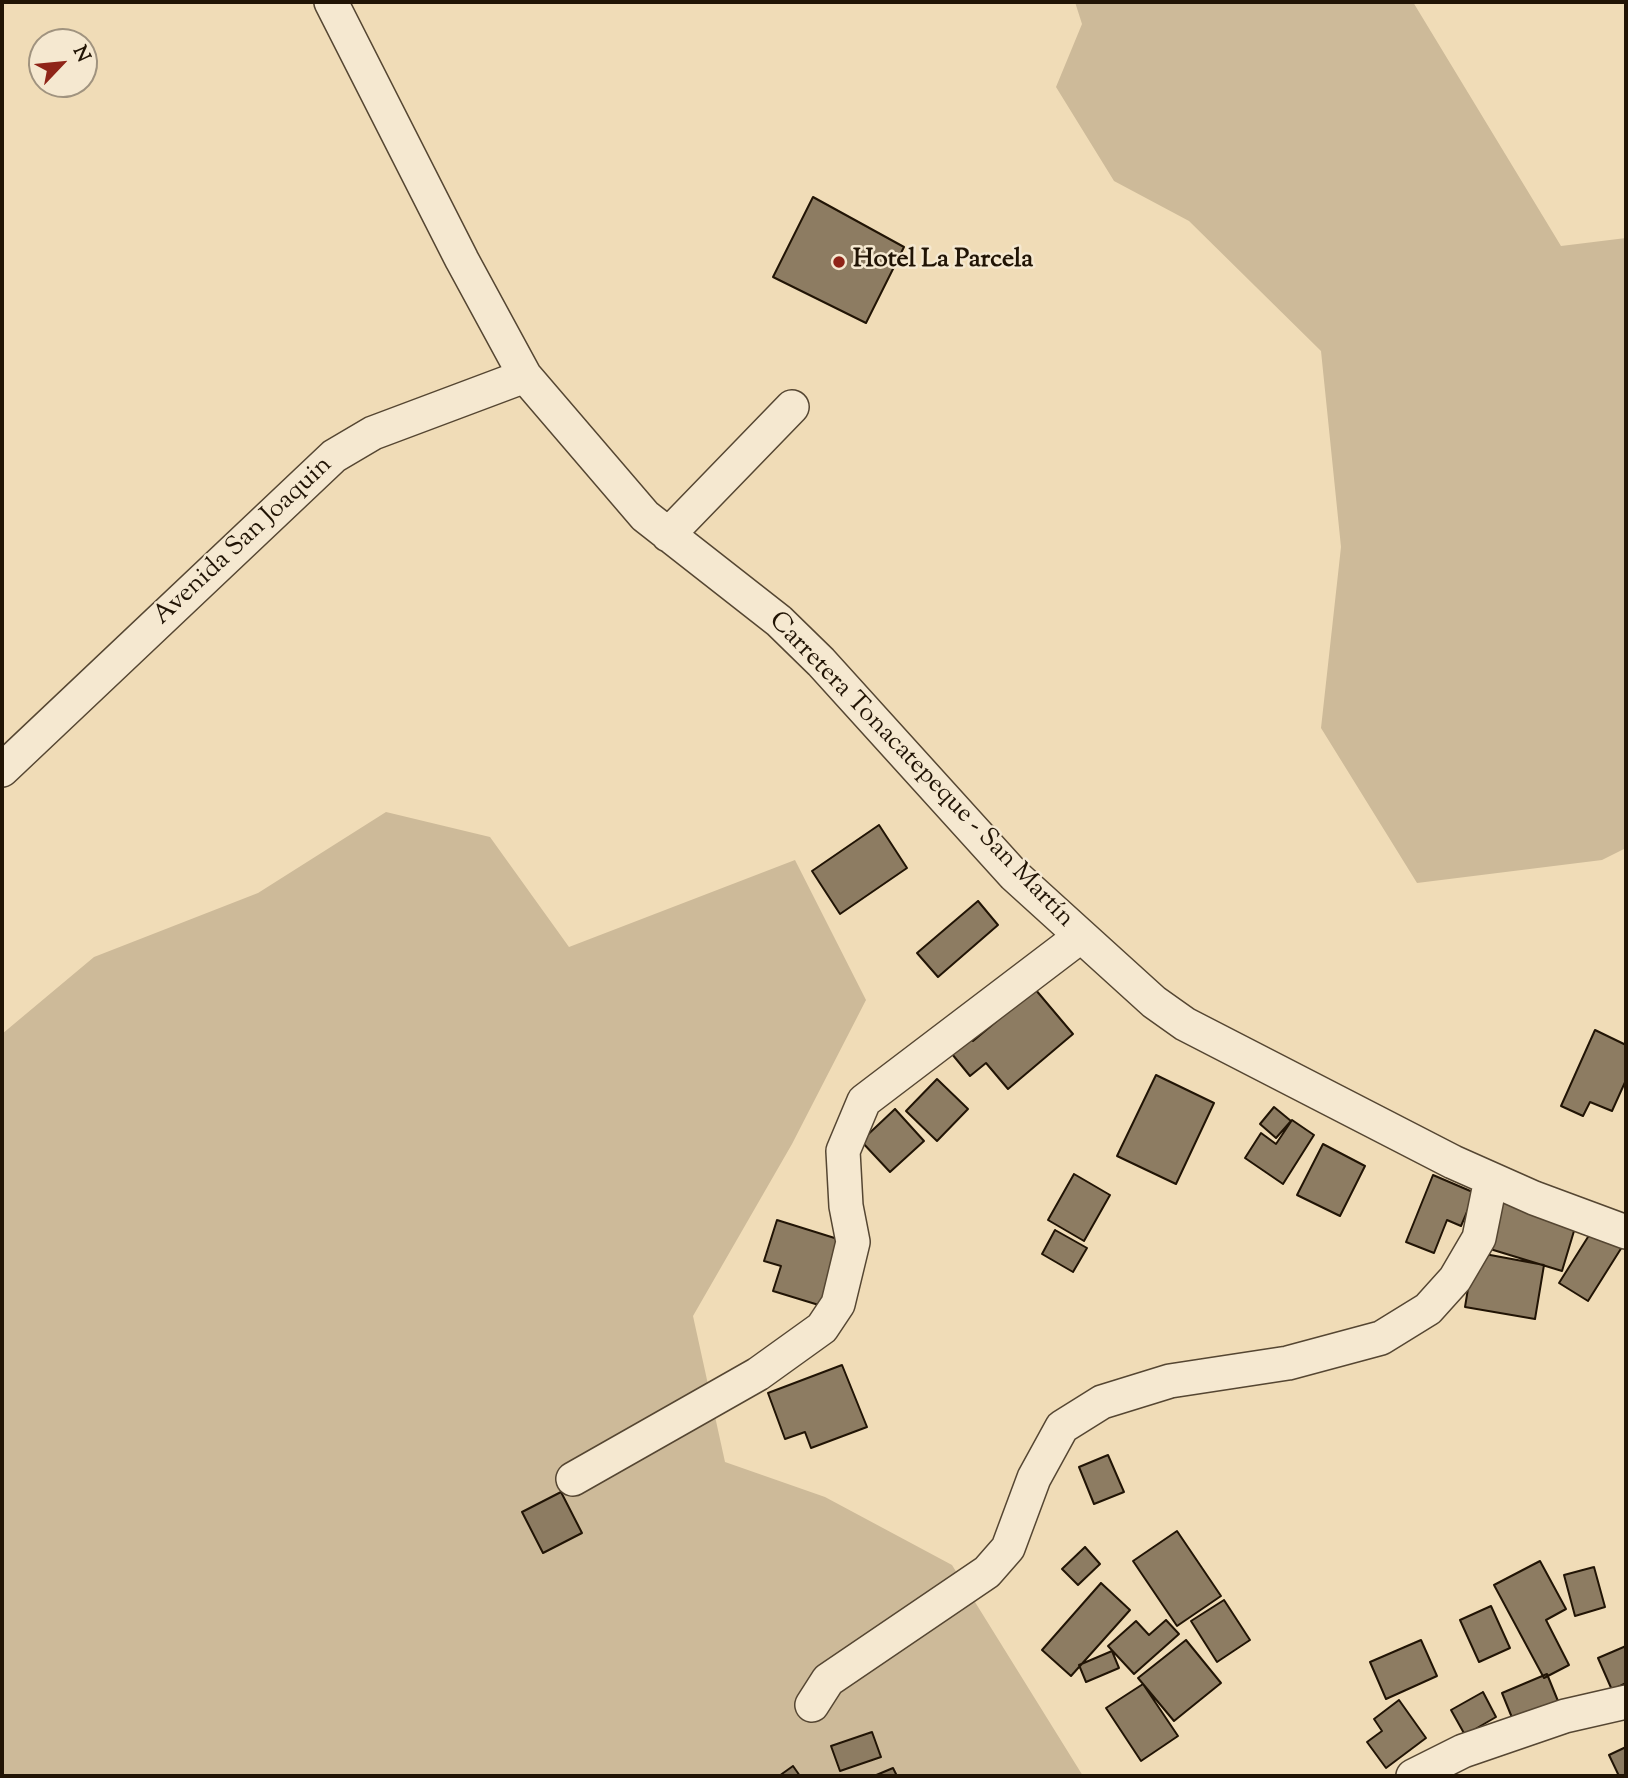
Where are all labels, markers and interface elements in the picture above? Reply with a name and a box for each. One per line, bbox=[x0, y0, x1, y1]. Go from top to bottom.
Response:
north arrow bbox=[28, 28, 98, 98]
text: N bbox=[65, 42, 96, 67]
place label: Hotel La Parcela bbox=[853, 246, 1033, 278]
marker: Hotel La Parcela bbox=[831, 254, 847, 270]
street label: Avenida San Joaquin bbox=[148, 451, 340, 633]
street label: Carretera Tonacatepeque - San Martín bbox=[761, 607, 1079, 935]

